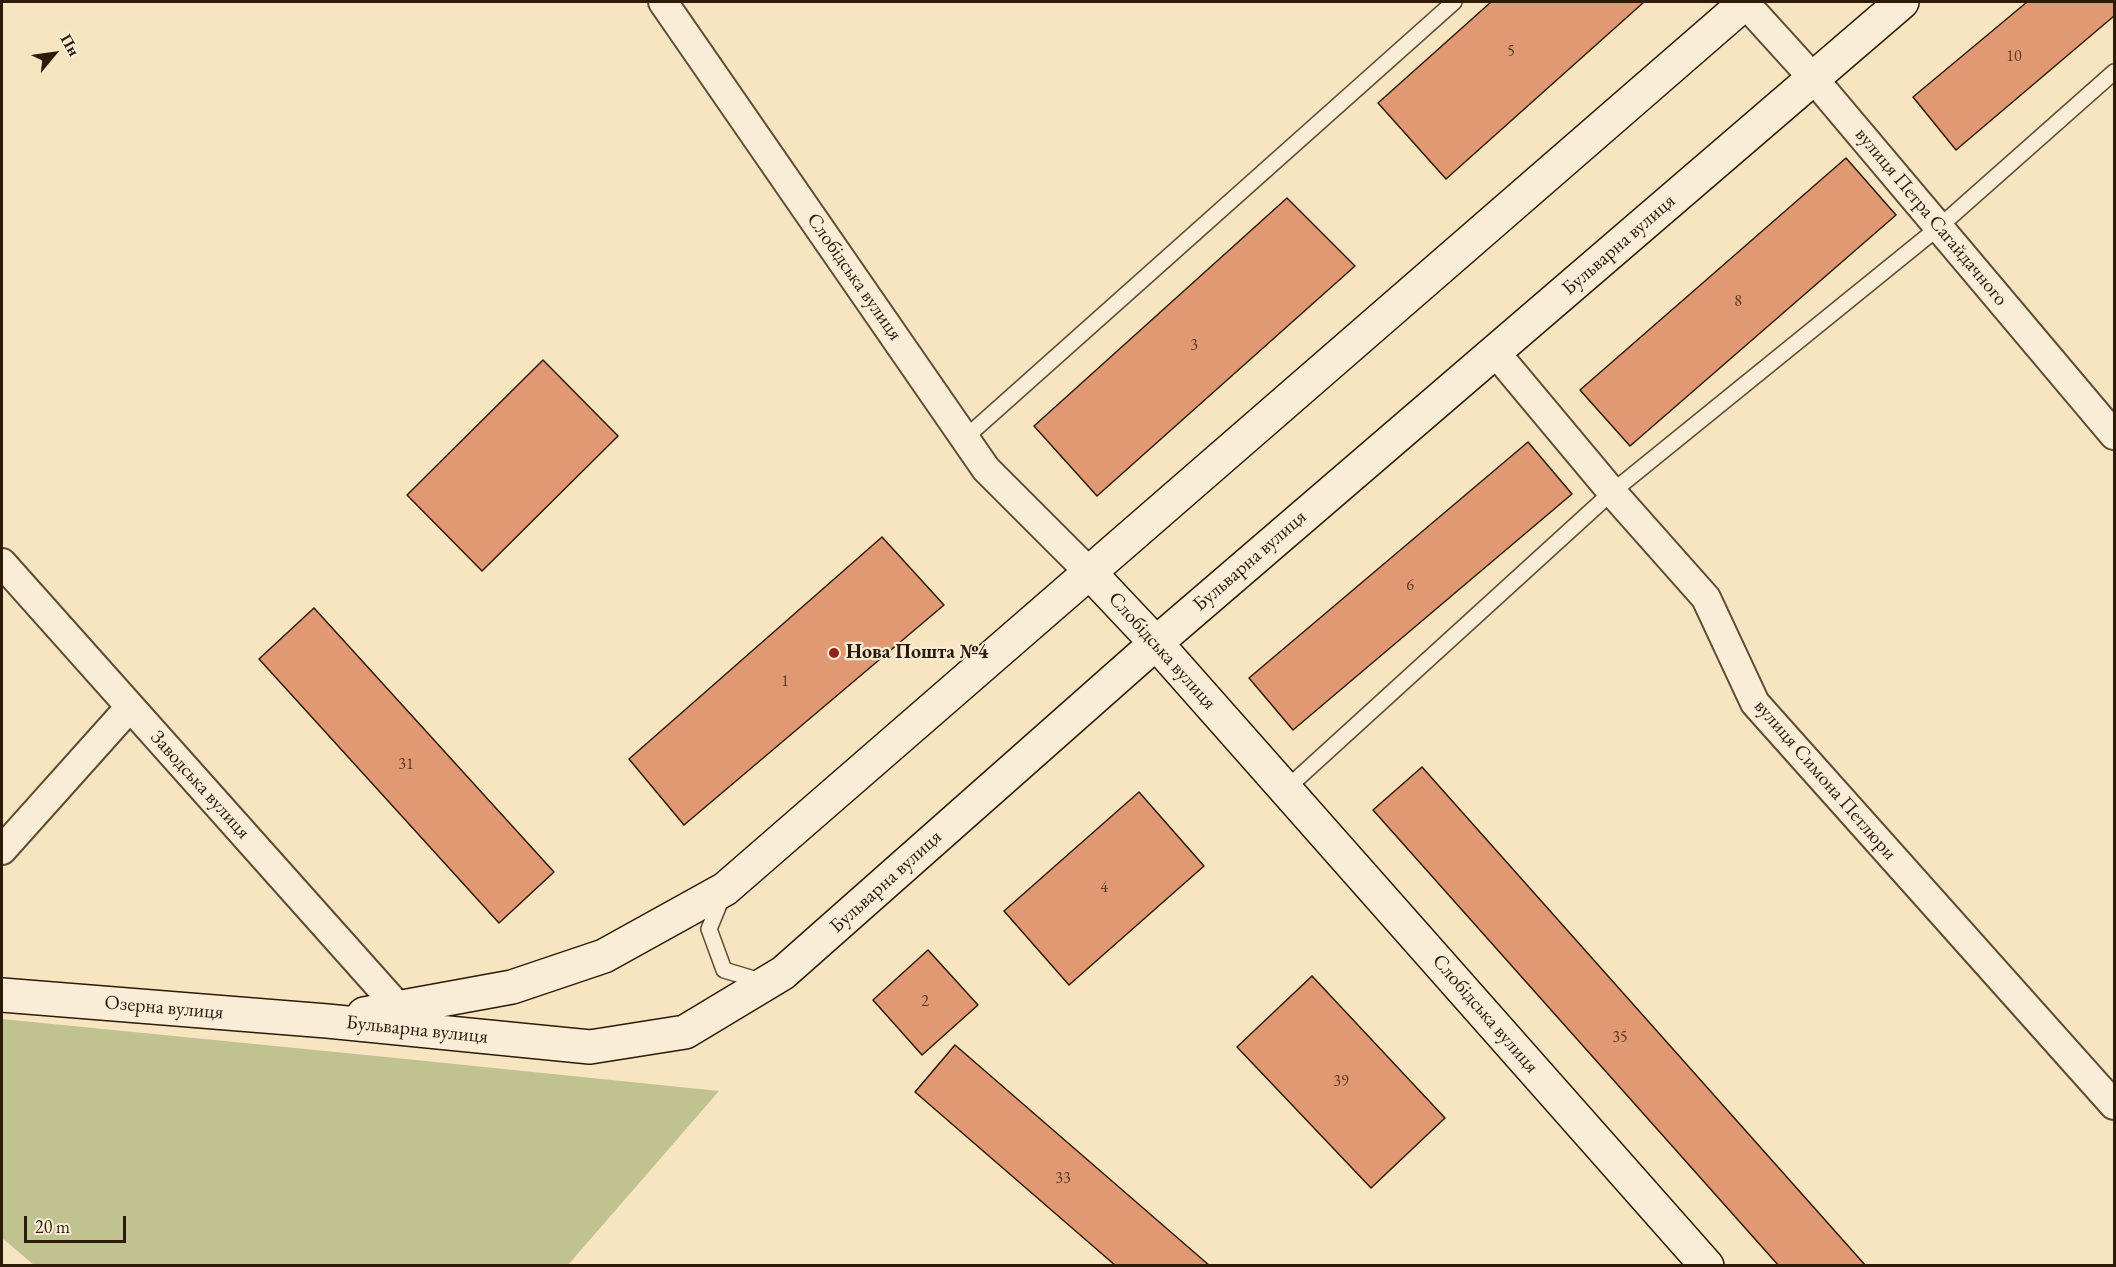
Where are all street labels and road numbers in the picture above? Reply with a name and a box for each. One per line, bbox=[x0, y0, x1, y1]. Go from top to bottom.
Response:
street label: вулиця Петра Сагайдачного bbox=[1849, 123, 2013, 311]
street label: Бульварна вулиця bbox=[1557, 189, 1681, 301]
street label: Слобідська вулиця bbox=[801, 209, 907, 345]
street label: Бульварна вулиця bbox=[1188, 505, 1312, 617]
street label: Слобідська вулиця bbox=[1103, 587, 1221, 715]
street label: вулиця Симона Петлюри bbox=[1749, 695, 1901, 865]
street label: Заводська вулиця bbox=[145, 726, 255, 844]
street label: Бульварна вулиця bbox=[825, 825, 947, 939]
street label: Слобідська вулиця bbox=[1427, 950, 1543, 1078]
street label: Озерна вулиця bbox=[104, 991, 224, 1025]
street label: Бульварна вулиця bbox=[345, 1011, 489, 1049]

